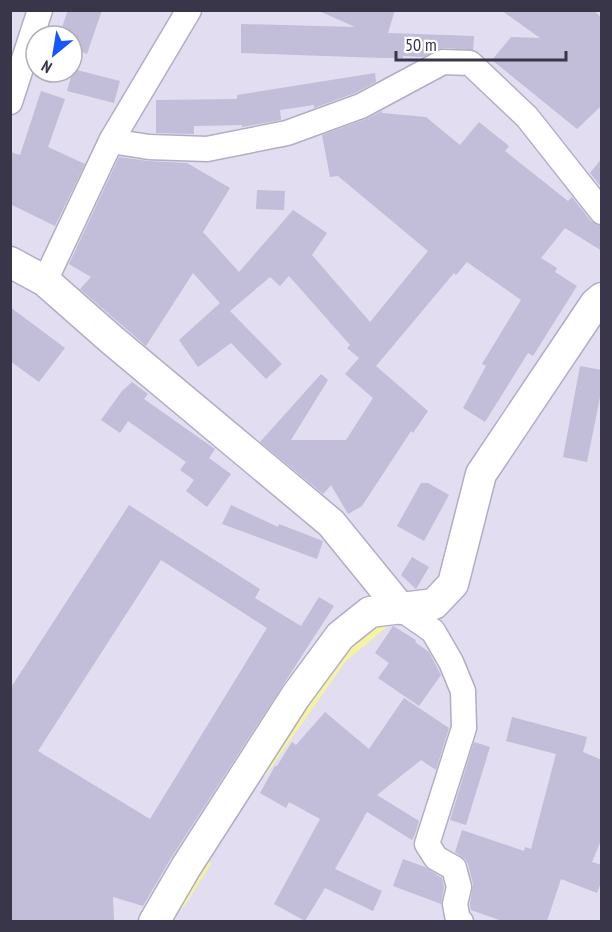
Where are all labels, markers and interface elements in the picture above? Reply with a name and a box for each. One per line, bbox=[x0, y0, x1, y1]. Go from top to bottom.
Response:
north arrow bbox=[24, 24, 84, 84]
scale bar bbox=[396, 24, 566, 62]
text: 50 m bbox=[405, 33, 437, 56]
text: N bbox=[38, 56, 55, 78]

